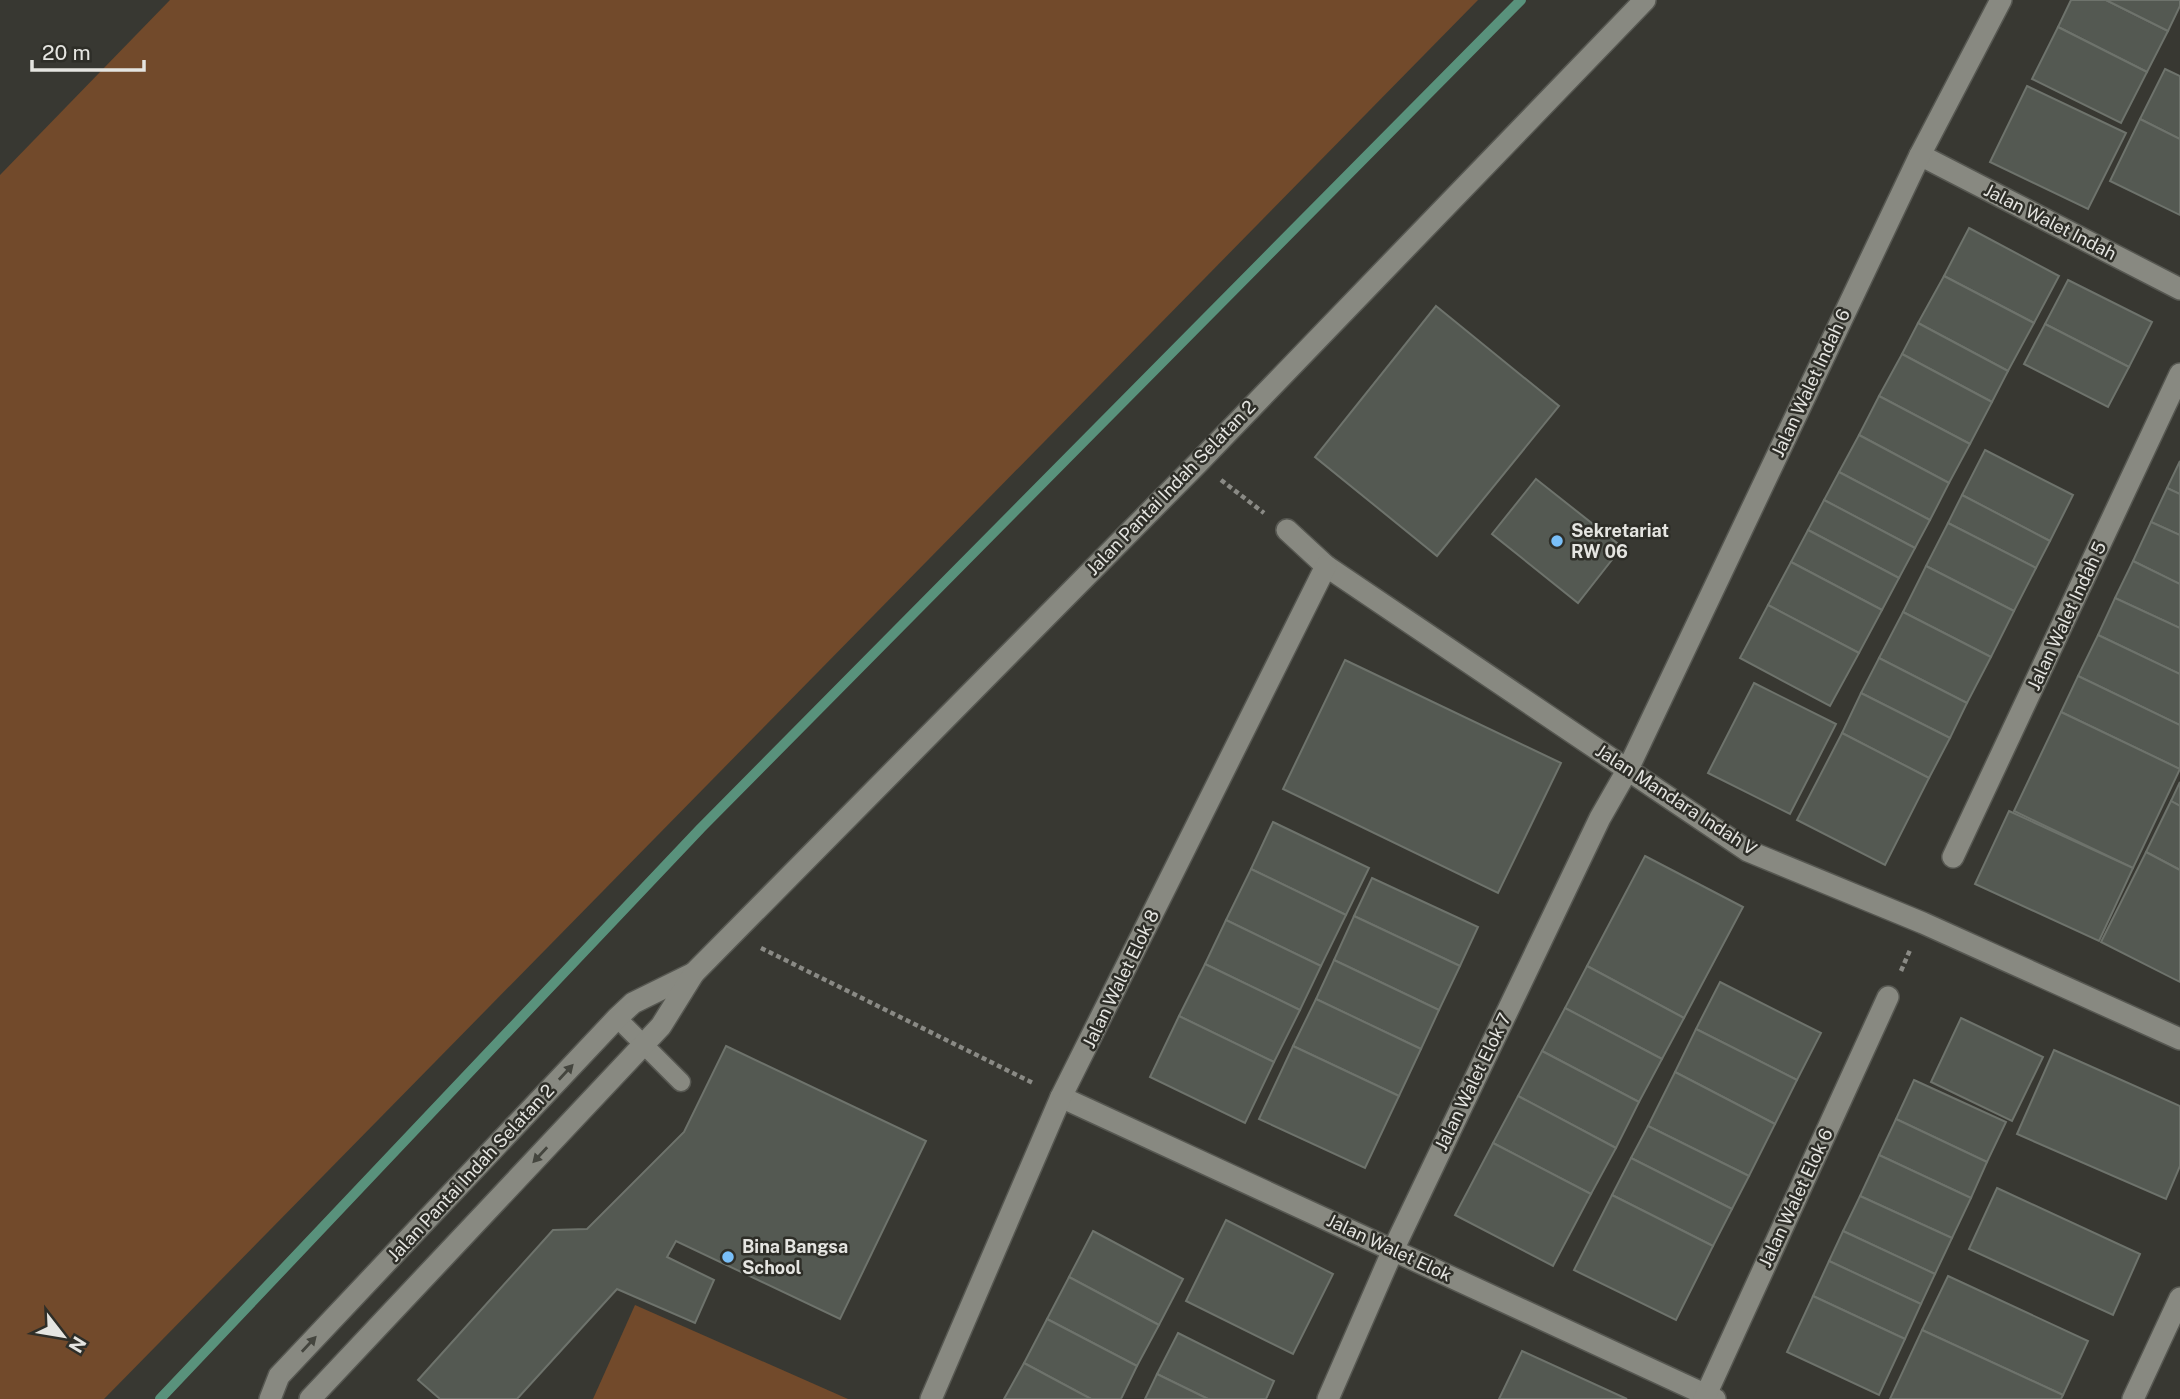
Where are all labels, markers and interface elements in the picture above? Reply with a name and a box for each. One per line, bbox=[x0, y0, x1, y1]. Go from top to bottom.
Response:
scale bar bbox=[32, 28, 144, 72]
text: 20 m bbox=[42, 40, 91, 65]
street label: Jalan Walet Indah bbox=[1981, 179, 2120, 264]
street label: Jalan Walet Indah 6 bbox=[1767, 305, 1854, 460]
street label: Jalan Pantai Indah Selatan 2 bbox=[1082, 396, 1260, 579]
place label: Sekretariat RW 06 bbox=[1571, 520, 1669, 562]
marker: Sekretariat RW 06 bbox=[1549, 533, 1565, 549]
street label: Jalan Walet Indah 5 bbox=[2023, 538, 2110, 693]
street label: Jalan Mandara Indah V bbox=[1592, 740, 1761, 859]
street label: Jalan Walet Elok 8 bbox=[1078, 906, 1163, 1051]
street label: Jalan Walet Elok 7 bbox=[1430, 1010, 1515, 1154]
one-way arrow bbox=[558, 1064, 574, 1081]
street label: Jalan Pantai Indah Selatan 2 bbox=[383, 1080, 558, 1266]
street label: Jalan Walet Elok 6 bbox=[1754, 1125, 1837, 1271]
one-way arrow bbox=[532, 1146, 548, 1163]
street label: Jalan Walet Elok bbox=[1323, 1209, 1455, 1286]
place label: Bina Bangsa School bbox=[742, 1236, 848, 1278]
marker: Bina Bangsa School bbox=[720, 1249, 736, 1265]
north arrow bbox=[28, 1301, 98, 1371]
text: N bbox=[64, 1333, 91, 1357]
one-way arrow bbox=[301, 1336, 317, 1353]

